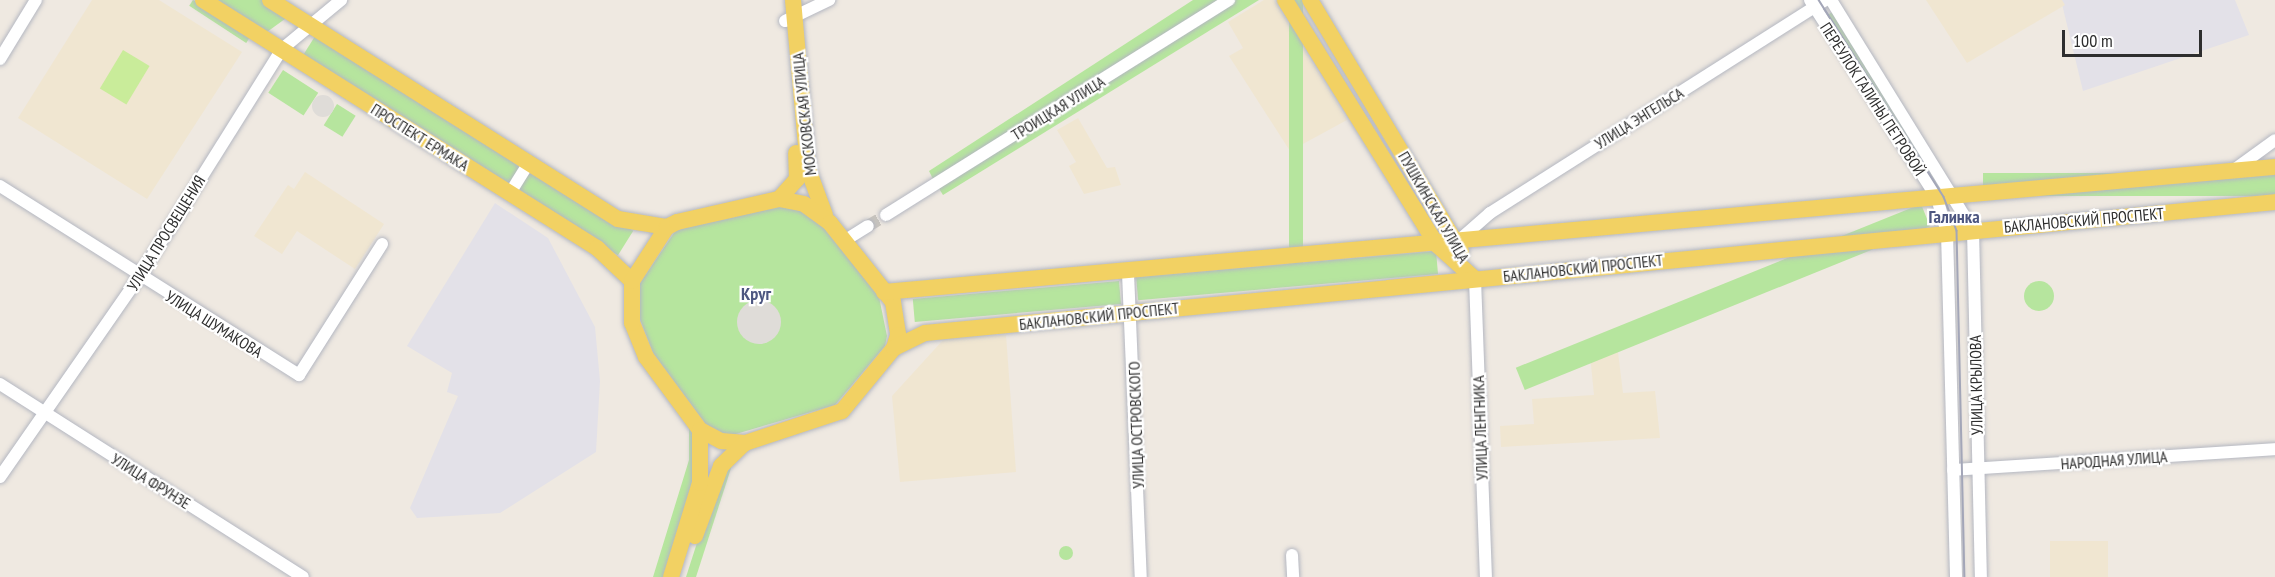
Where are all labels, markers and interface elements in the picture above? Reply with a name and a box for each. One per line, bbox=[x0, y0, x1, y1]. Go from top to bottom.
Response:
scale bar bbox=[2065, 18, 2204, 56]
street label: ПЕРЕУЛОК ГАЛИНЫ ПЕТРОВОЙ bbox=[1816, 19, 1930, 179]
text: 100 m bbox=[2073, 29, 2113, 52]
street label: МОСКОВСКАЯ УЛИЦА bbox=[788, 51, 820, 177]
street label: ТРОИЦКАЯ УЛИЦА bbox=[1008, 72, 1108, 144]
street label: УЛИЦА ЭНГЕЛЬСА bbox=[1591, 83, 1687, 153]
street label: ПРОСПЕКТ ЕРМАКА bbox=[367, 99, 473, 175]
street label: ПУШКИНСКАЯ УЛИЦА bbox=[1394, 148, 1474, 266]
street label: УЛИЦА ПРОСВЕЩЕНИЯ bbox=[123, 172, 209, 294]
street label: БАКЛАНОВСКИЙ ПРОСПЕКТ bbox=[2003, 203, 2165, 237]
district label: Галинка bbox=[1928, 206, 1980, 228]
street label: БАКЛАНОВСКИЙ ПРОСПЕКТ bbox=[1502, 250, 1664, 286]
district label: Круг bbox=[741, 283, 771, 305]
street label: УЛИЦА ШУМАКОВА bbox=[162, 286, 266, 362]
street label: БАКЛАНОВСКИЙ ПРОСПЕКТ bbox=[1018, 298, 1180, 334]
street label: УЛИЦА КРЫЛОВА bbox=[1966, 335, 1986, 435]
street label: УЛИЦА ОСТРОВСКОГО bbox=[1124, 361, 1148, 489]
street label: УЛИЦА ЛЕНГНИКА bbox=[1469, 375, 1491, 481]
street label: НАРОДНАЯ УЛИЦА bbox=[2060, 447, 2168, 473]
street label: УЛИЦА ФРУНЗЕ bbox=[108, 449, 194, 513]

